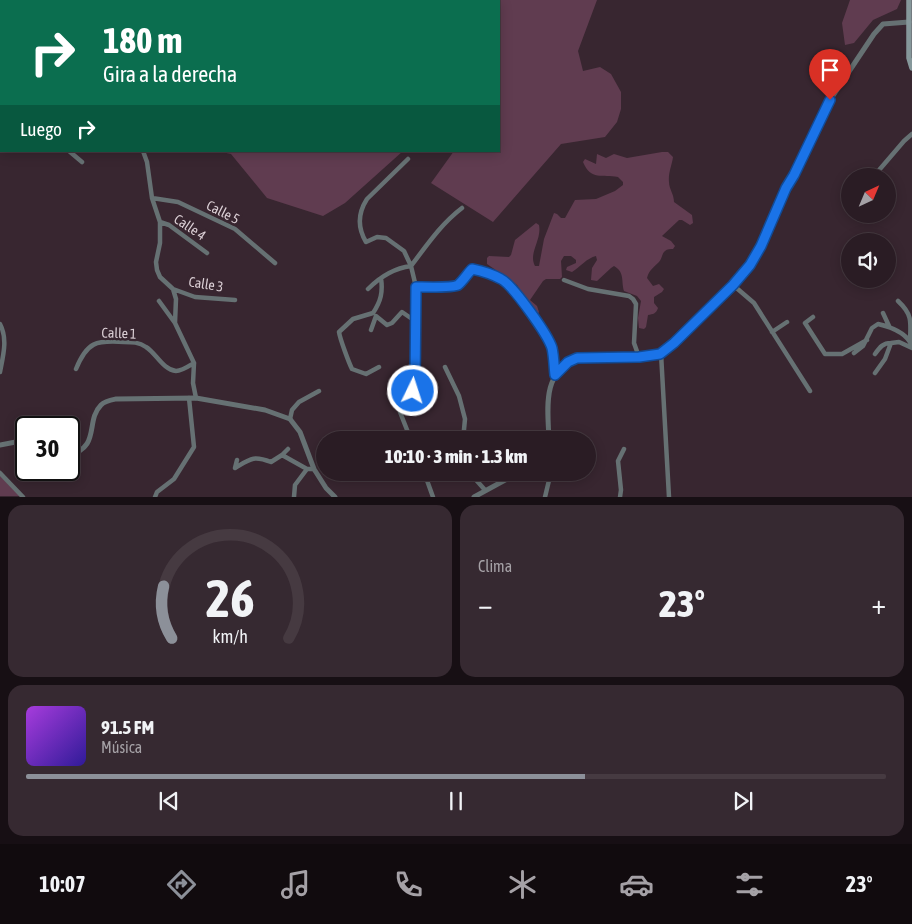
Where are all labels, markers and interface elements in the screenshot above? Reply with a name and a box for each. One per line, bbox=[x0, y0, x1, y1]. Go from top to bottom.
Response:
icon: right bbox=[20, 20, 85, 85]
text: 180 m bbox=[103, 20, 182, 60]
pin bbox=[809, 49, 851, 100]
icon: arrive bbox=[816, 56, 844, 84]
text: Gira a la derecha bbox=[103, 61, 237, 87]
icon: right bbox=[72, 115, 100, 143]
text: Luego bbox=[20, 118, 62, 140]
north arrow bbox=[841, 168, 896, 222]
map controls bbox=[841, 168, 896, 288]
street label: Calle 5 bbox=[204, 197, 242, 227]
street label: Calle 4 bbox=[171, 211, 209, 244]
button: sound bbox=[841, 233, 896, 288]
street label: Calle 3 bbox=[187, 273, 225, 295]
street label: Calle 1 bbox=[101, 324, 137, 342]
position arrow bbox=[386, 364, 438, 416]
speed limit sign: 30 bbox=[15, 416, 80, 481]
text: 10:10 · 3 min · 1.3 km bbox=[385, 445, 527, 467]
text: Clima bbox=[478, 557, 512, 575]
text: 26 bbox=[206, 568, 254, 628]
text: 23° bbox=[659, 582, 705, 625]
text: − bbox=[478, 588, 493, 620]
text: + bbox=[871, 588, 886, 620]
text: km/h bbox=[212, 626, 248, 647]
text: 91.5 FM bbox=[101, 716, 154, 738]
text: Música bbox=[101, 738, 142, 756]
icon: previous bbox=[155, 787, 183, 815]
icon: pause bbox=[442, 787, 470, 815]
icon: next bbox=[729, 787, 757, 815]
icon: directions bbox=[164, 867, 199, 902]
icon: music bbox=[278, 867, 313, 902]
icon: phone bbox=[391, 867, 426, 902]
icon: climate bbox=[505, 867, 540, 902]
icon: car bbox=[619, 867, 654, 902]
icon: filters bbox=[732, 867, 767, 902]
text: 10:07 bbox=[39, 871, 85, 897]
text: 23° bbox=[846, 871, 873, 897]

